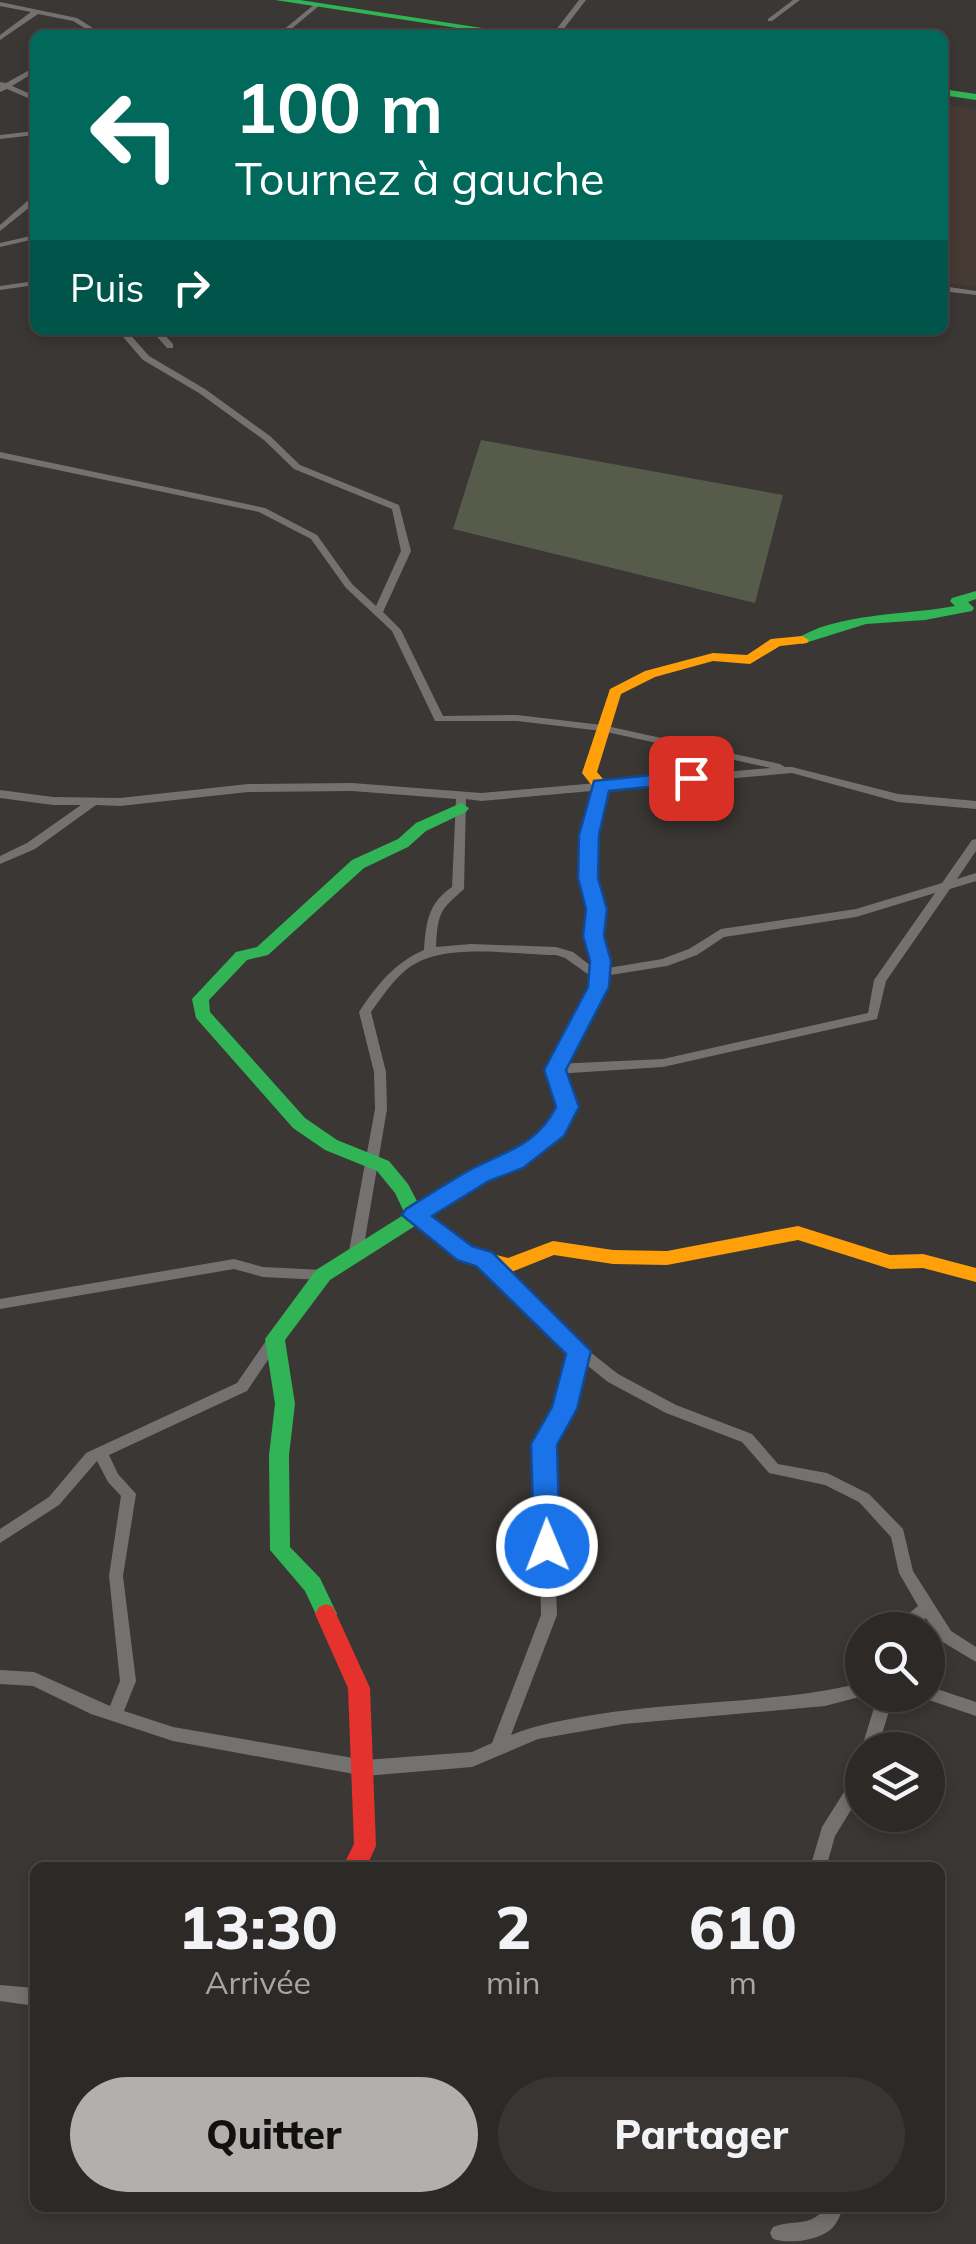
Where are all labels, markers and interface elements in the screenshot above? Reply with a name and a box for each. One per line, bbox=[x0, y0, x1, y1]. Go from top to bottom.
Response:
text: 100 m bbox=[235, 63, 443, 151]
icon: left bbox=[70, 70, 200, 200]
text: Tournez à gauche bbox=[235, 150, 605, 206]
icon: right bbox=[164, 260, 219, 315]
text: Puis bbox=[70, 264, 144, 312]
pin bbox=[649, 736, 734, 821]
icon: arrive bbox=[664, 751, 719, 806]
position arrow bbox=[495, 1494, 599, 1598]
map controls bbox=[845, 1612, 945, 1832]
button: search bbox=[845, 1612, 945, 1712]
button: layers bbox=[845, 1732, 945, 1832]
text: 13:30 bbox=[178, 1889, 338, 1964]
text: 2 bbox=[495, 1889, 531, 1964]
text: 610 bbox=[689, 1889, 797, 1964]
text: Arrivée bbox=[205, 1962, 311, 2002]
text: min bbox=[486, 1962, 541, 2002]
text: m bbox=[729, 1962, 757, 2002]
button: Quitter bbox=[70, 2077, 478, 2192]
button: Partager bbox=[498, 2077, 905, 2192]

